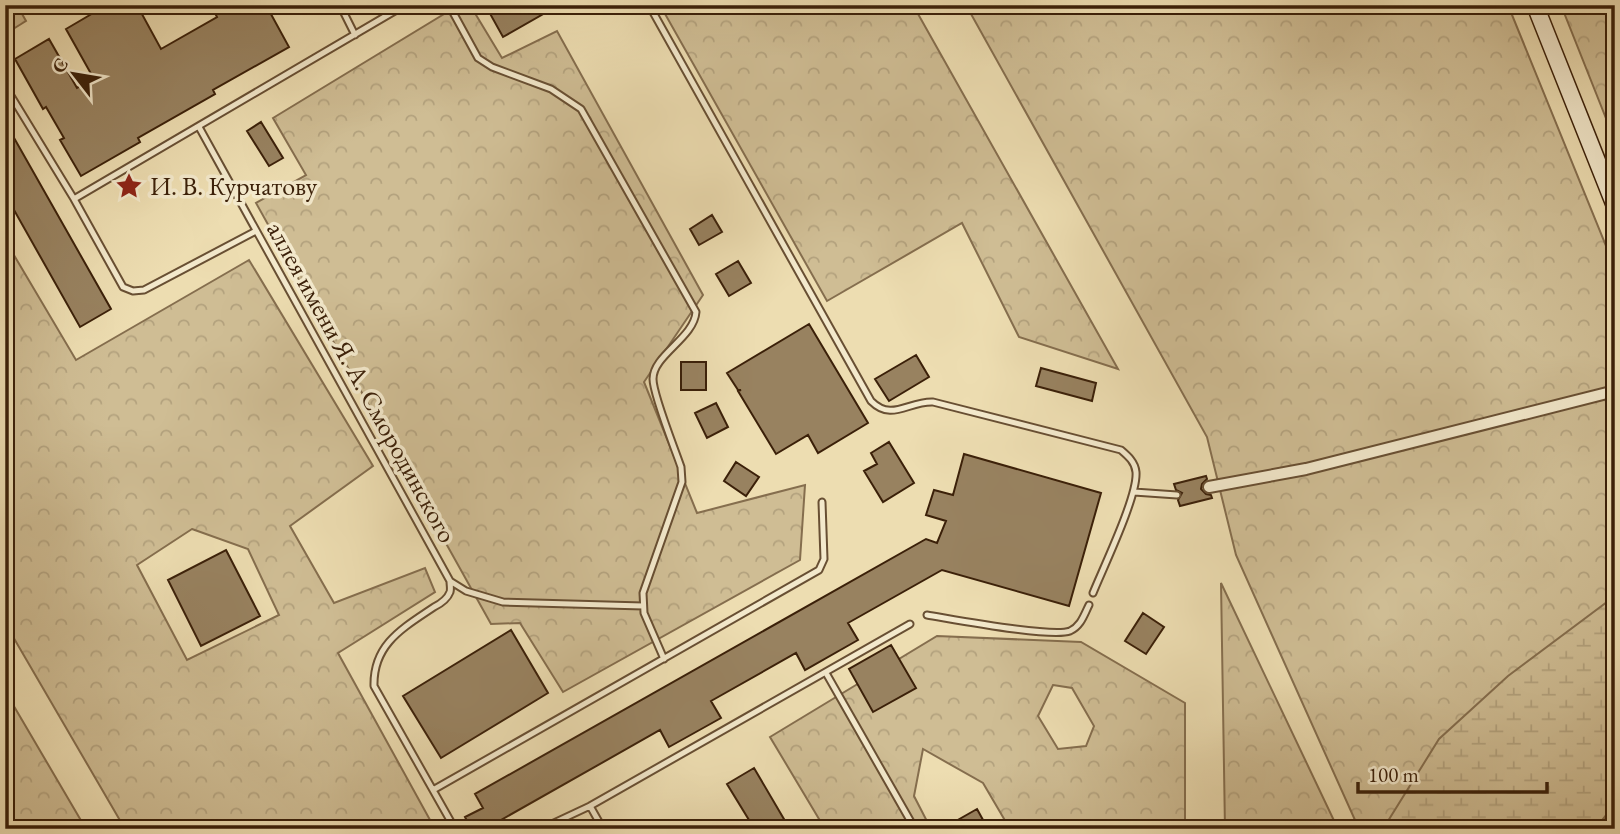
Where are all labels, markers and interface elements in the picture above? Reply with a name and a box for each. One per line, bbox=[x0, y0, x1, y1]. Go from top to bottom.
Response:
north arrow bbox=[38, 38, 108, 108]
text: С bbox=[46, 53, 74, 78]
place label: И. В. Курчатову bbox=[150, 169, 318, 203]
place icon: И. В. Курчатову bbox=[114, 171, 144, 201]
street label: аллея имени Я. А. Смородинского bbox=[259, 215, 465, 549]
scale bar bbox=[1358, 750, 1546, 794]
text: 100 m bbox=[1368, 761, 1419, 788]

